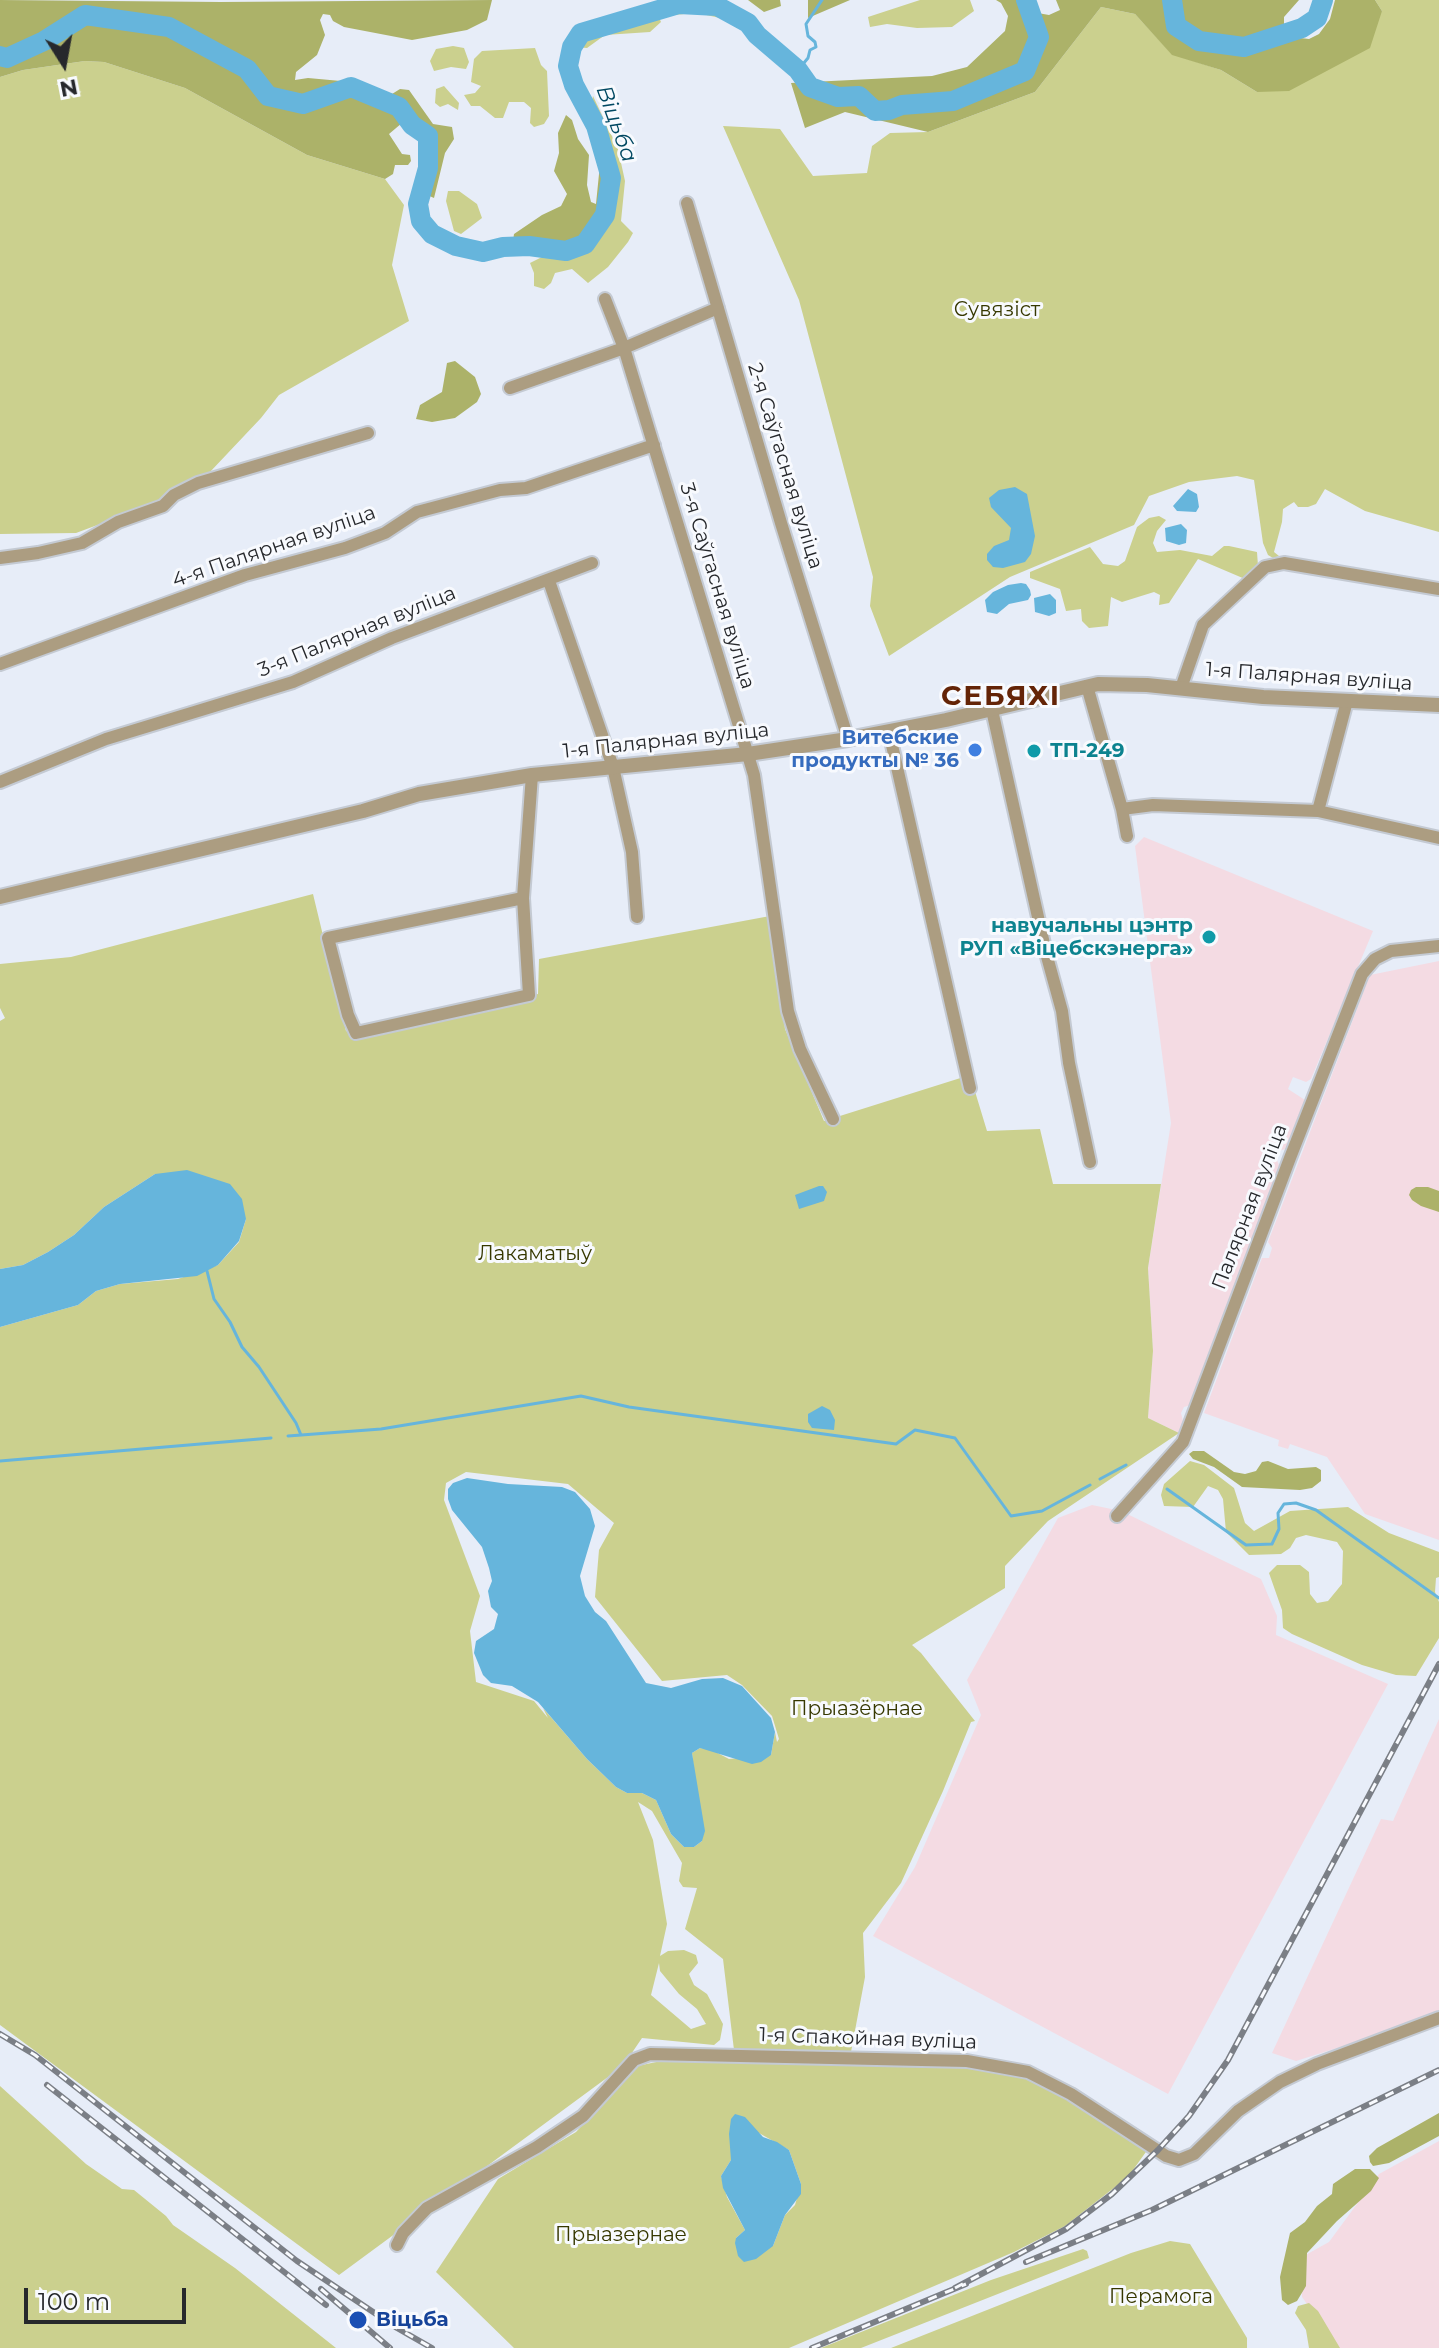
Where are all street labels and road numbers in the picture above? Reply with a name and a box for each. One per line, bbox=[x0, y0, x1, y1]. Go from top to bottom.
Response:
street label: 2-я Саўгасная вуліца bbox=[742, 360, 828, 572]
street label: 3-я Саўгасная вуліца bbox=[674, 480, 760, 692]
street label: 4-я Палярная вуліца bbox=[169, 501, 379, 593]
street label: 3-я Палярная вуліца bbox=[255, 581, 459, 683]
street label: 1-я Палярная вуліца bbox=[1205, 658, 1413, 696]
street label: 1-я Палярная вуліца bbox=[562, 718, 770, 764]
street label: Палярная вуліца bbox=[1207, 1121, 1293, 1293]
street label: 1-я Спакойная вуліца bbox=[759, 2023, 977, 2055]

